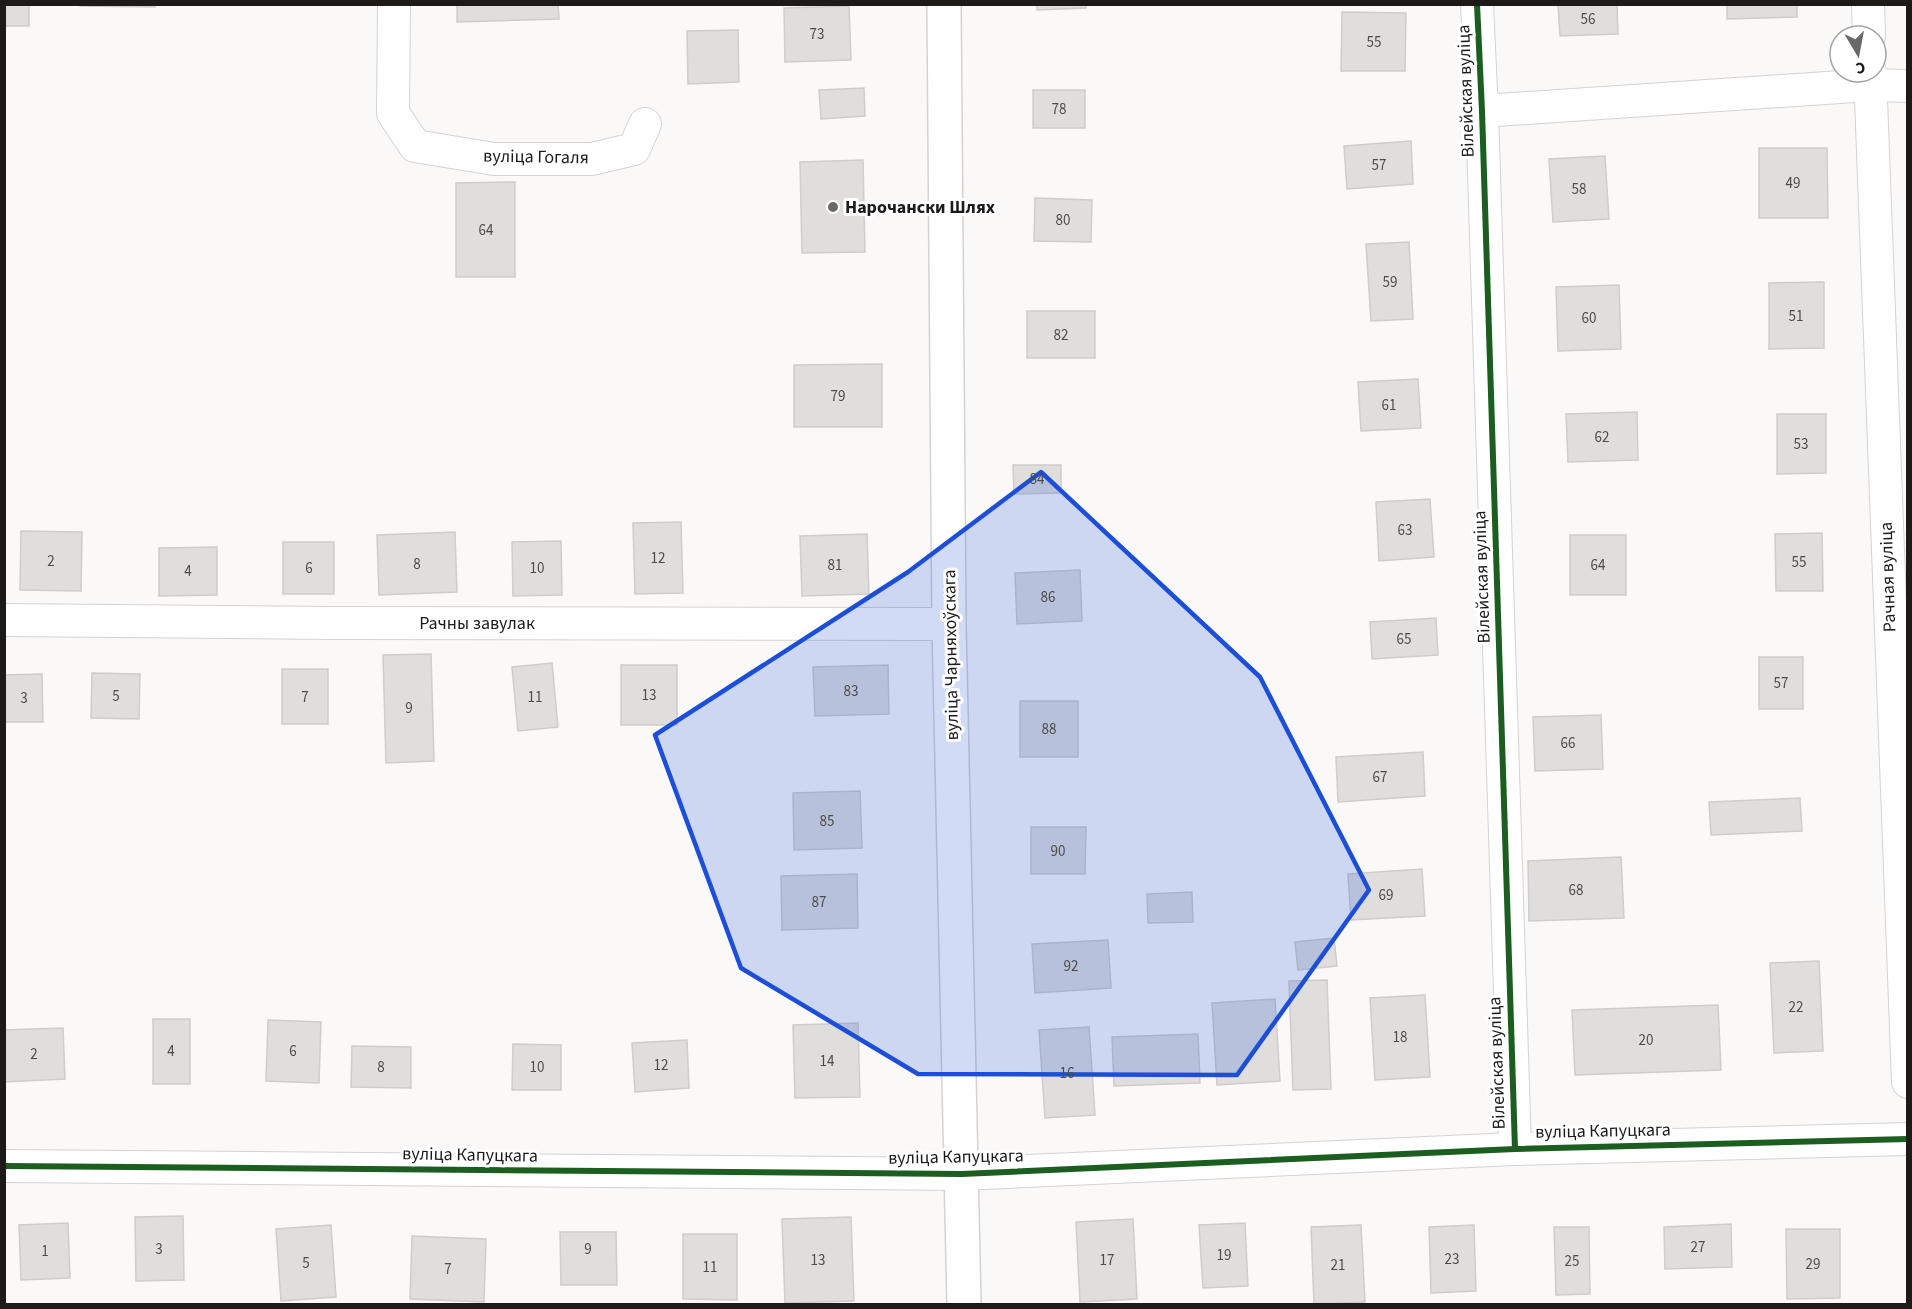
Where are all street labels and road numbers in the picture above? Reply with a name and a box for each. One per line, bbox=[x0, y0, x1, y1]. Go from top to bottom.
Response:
street label: Вілейская вуліца bbox=[1451, 24, 1481, 158]
street label: вуліца Гогаля bbox=[483, 144, 589, 170]
street label: Вілейская вуліца bbox=[1467, 510, 1497, 644]
street label: Рачная вуліца bbox=[1874, 521, 1902, 633]
street label: вуліца Чарняхоўскага bbox=[937, 569, 965, 741]
street label: Рачны завулак bbox=[419, 611, 535, 636]
street label: Вілейская вуліца bbox=[1482, 996, 1512, 1130]
street label: вуліца Капуцкага bbox=[1535, 1117, 1671, 1145]
street label: вуліца Капуцкага bbox=[402, 1141, 538, 1169]
street label: вуліца Капуцкага bbox=[888, 1143, 1024, 1171]

